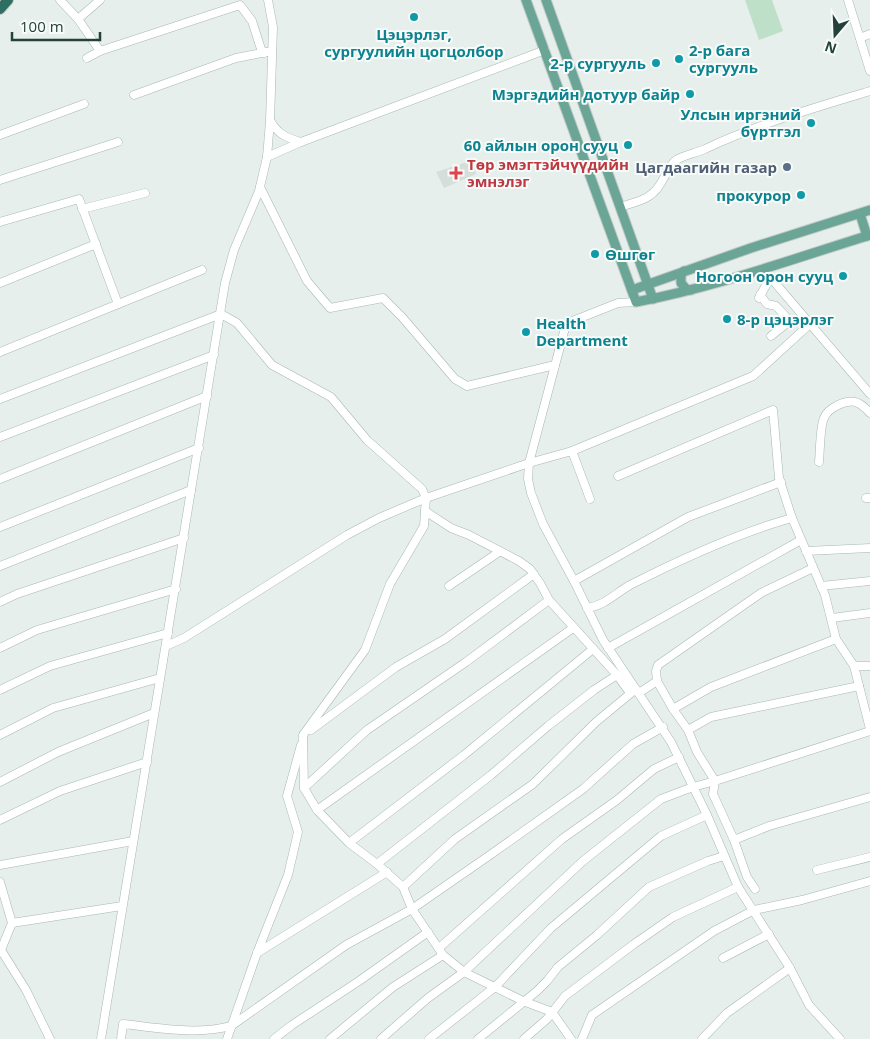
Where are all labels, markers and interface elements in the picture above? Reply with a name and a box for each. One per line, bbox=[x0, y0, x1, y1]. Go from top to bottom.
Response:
scale bar bbox=[12, 10, 100, 42]
north arrow bbox=[810, 10, 860, 60]
marker: Цэцэрлэг, сургуулийн цогцолбор bbox=[408, 11, 420, 23]
text: 100 m bbox=[20, 16, 64, 36]
place label: Цэцэрлэг, сургуулийн цогцолбор bbox=[324, 24, 504, 61]
text: N bbox=[822, 37, 839, 59]
place label: 2-р бага сургууль bbox=[689, 40, 758, 77]
place label: 2-р сургууль bbox=[550, 53, 646, 73]
marker: 2-р бага сургууль bbox=[673, 53, 685, 65]
marker: 2-р сургууль bbox=[650, 57, 662, 69]
place label: Мэргэдийн дотуур байр bbox=[492, 84, 680, 104]
marker: Мэргэдийн дотуур байр bbox=[684, 88, 696, 100]
place label: Улсын иргэний бүртгэл bbox=[680, 104, 801, 141]
marker: Улсын иргэний бүртгэл bbox=[805, 117, 817, 129]
place label: 60 айлын орон сууц bbox=[464, 135, 619, 155]
marker: 60 айлын орон сууц bbox=[622, 139, 634, 151]
place label: Төр эмэгтэйчүүдийн эмнэлэг bbox=[467, 154, 629, 191]
place label: Цагдаагийн газар bbox=[635, 157, 777, 177]
marker: Цагдаагийн газар bbox=[781, 161, 793, 173]
marker: Төр эмэгтэйчүүдийн эмнэлэг bbox=[449, 166, 463, 180]
place label: прокурор bbox=[716, 185, 791, 205]
marker: прокурор bbox=[795, 189, 807, 201]
place label: Өшгөг bbox=[605, 244, 655, 264]
marker: Өшгөг bbox=[589, 248, 601, 260]
place label: Ногоон орон сууц bbox=[696, 266, 834, 286]
marker: Ногоон орон сууц bbox=[837, 270, 849, 282]
place label: 8-р цэцэрлэг bbox=[737, 309, 834, 329]
place label: Health Department bbox=[536, 313, 628, 350]
marker: 8-р цэцэрлэг bbox=[721, 313, 733, 325]
marker: Health Department bbox=[520, 326, 532, 338]

